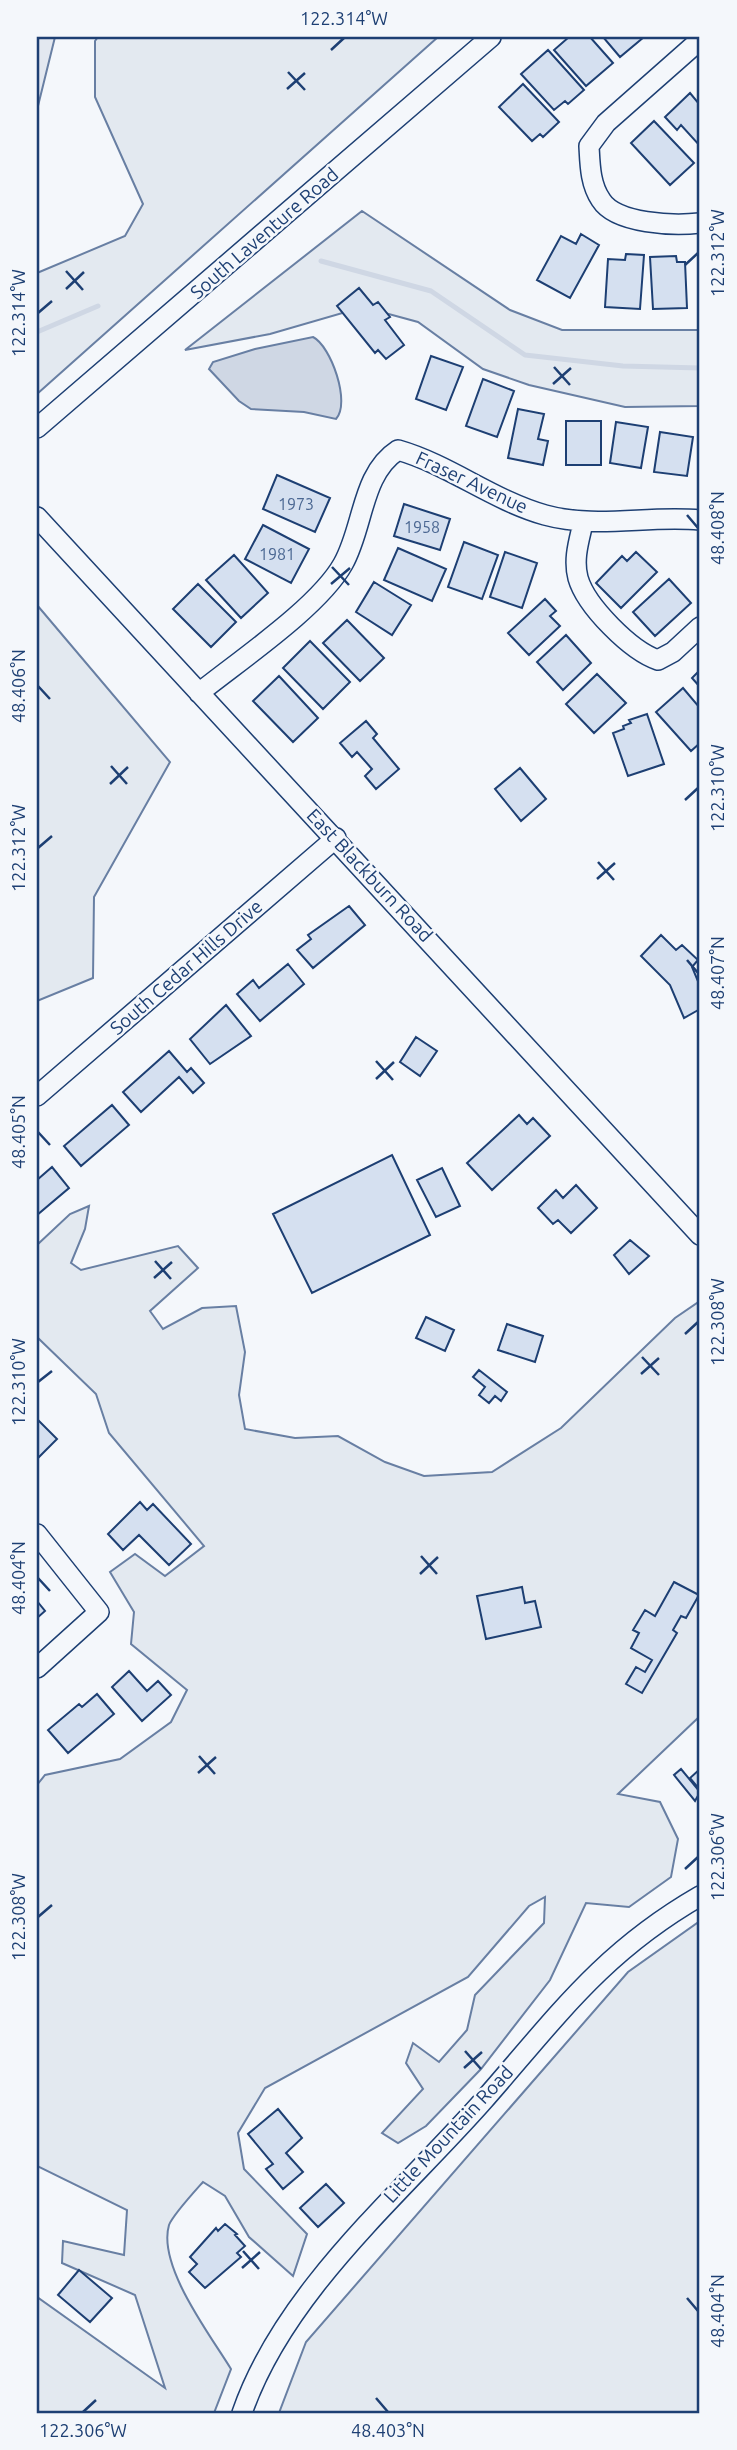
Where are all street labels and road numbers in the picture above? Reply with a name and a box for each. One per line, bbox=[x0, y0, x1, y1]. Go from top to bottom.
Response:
street label: South Laventure Road bbox=[186, 163, 342, 303]
street label: Fraser Avenue bbox=[413, 446, 531, 518]
street label: East Blackburn Road bbox=[303, 804, 437, 946]
street label: South Cedar Hills Drive bbox=[105, 895, 267, 1039]
street label: Little Mountain Road bbox=[379, 2061, 517, 2207]

